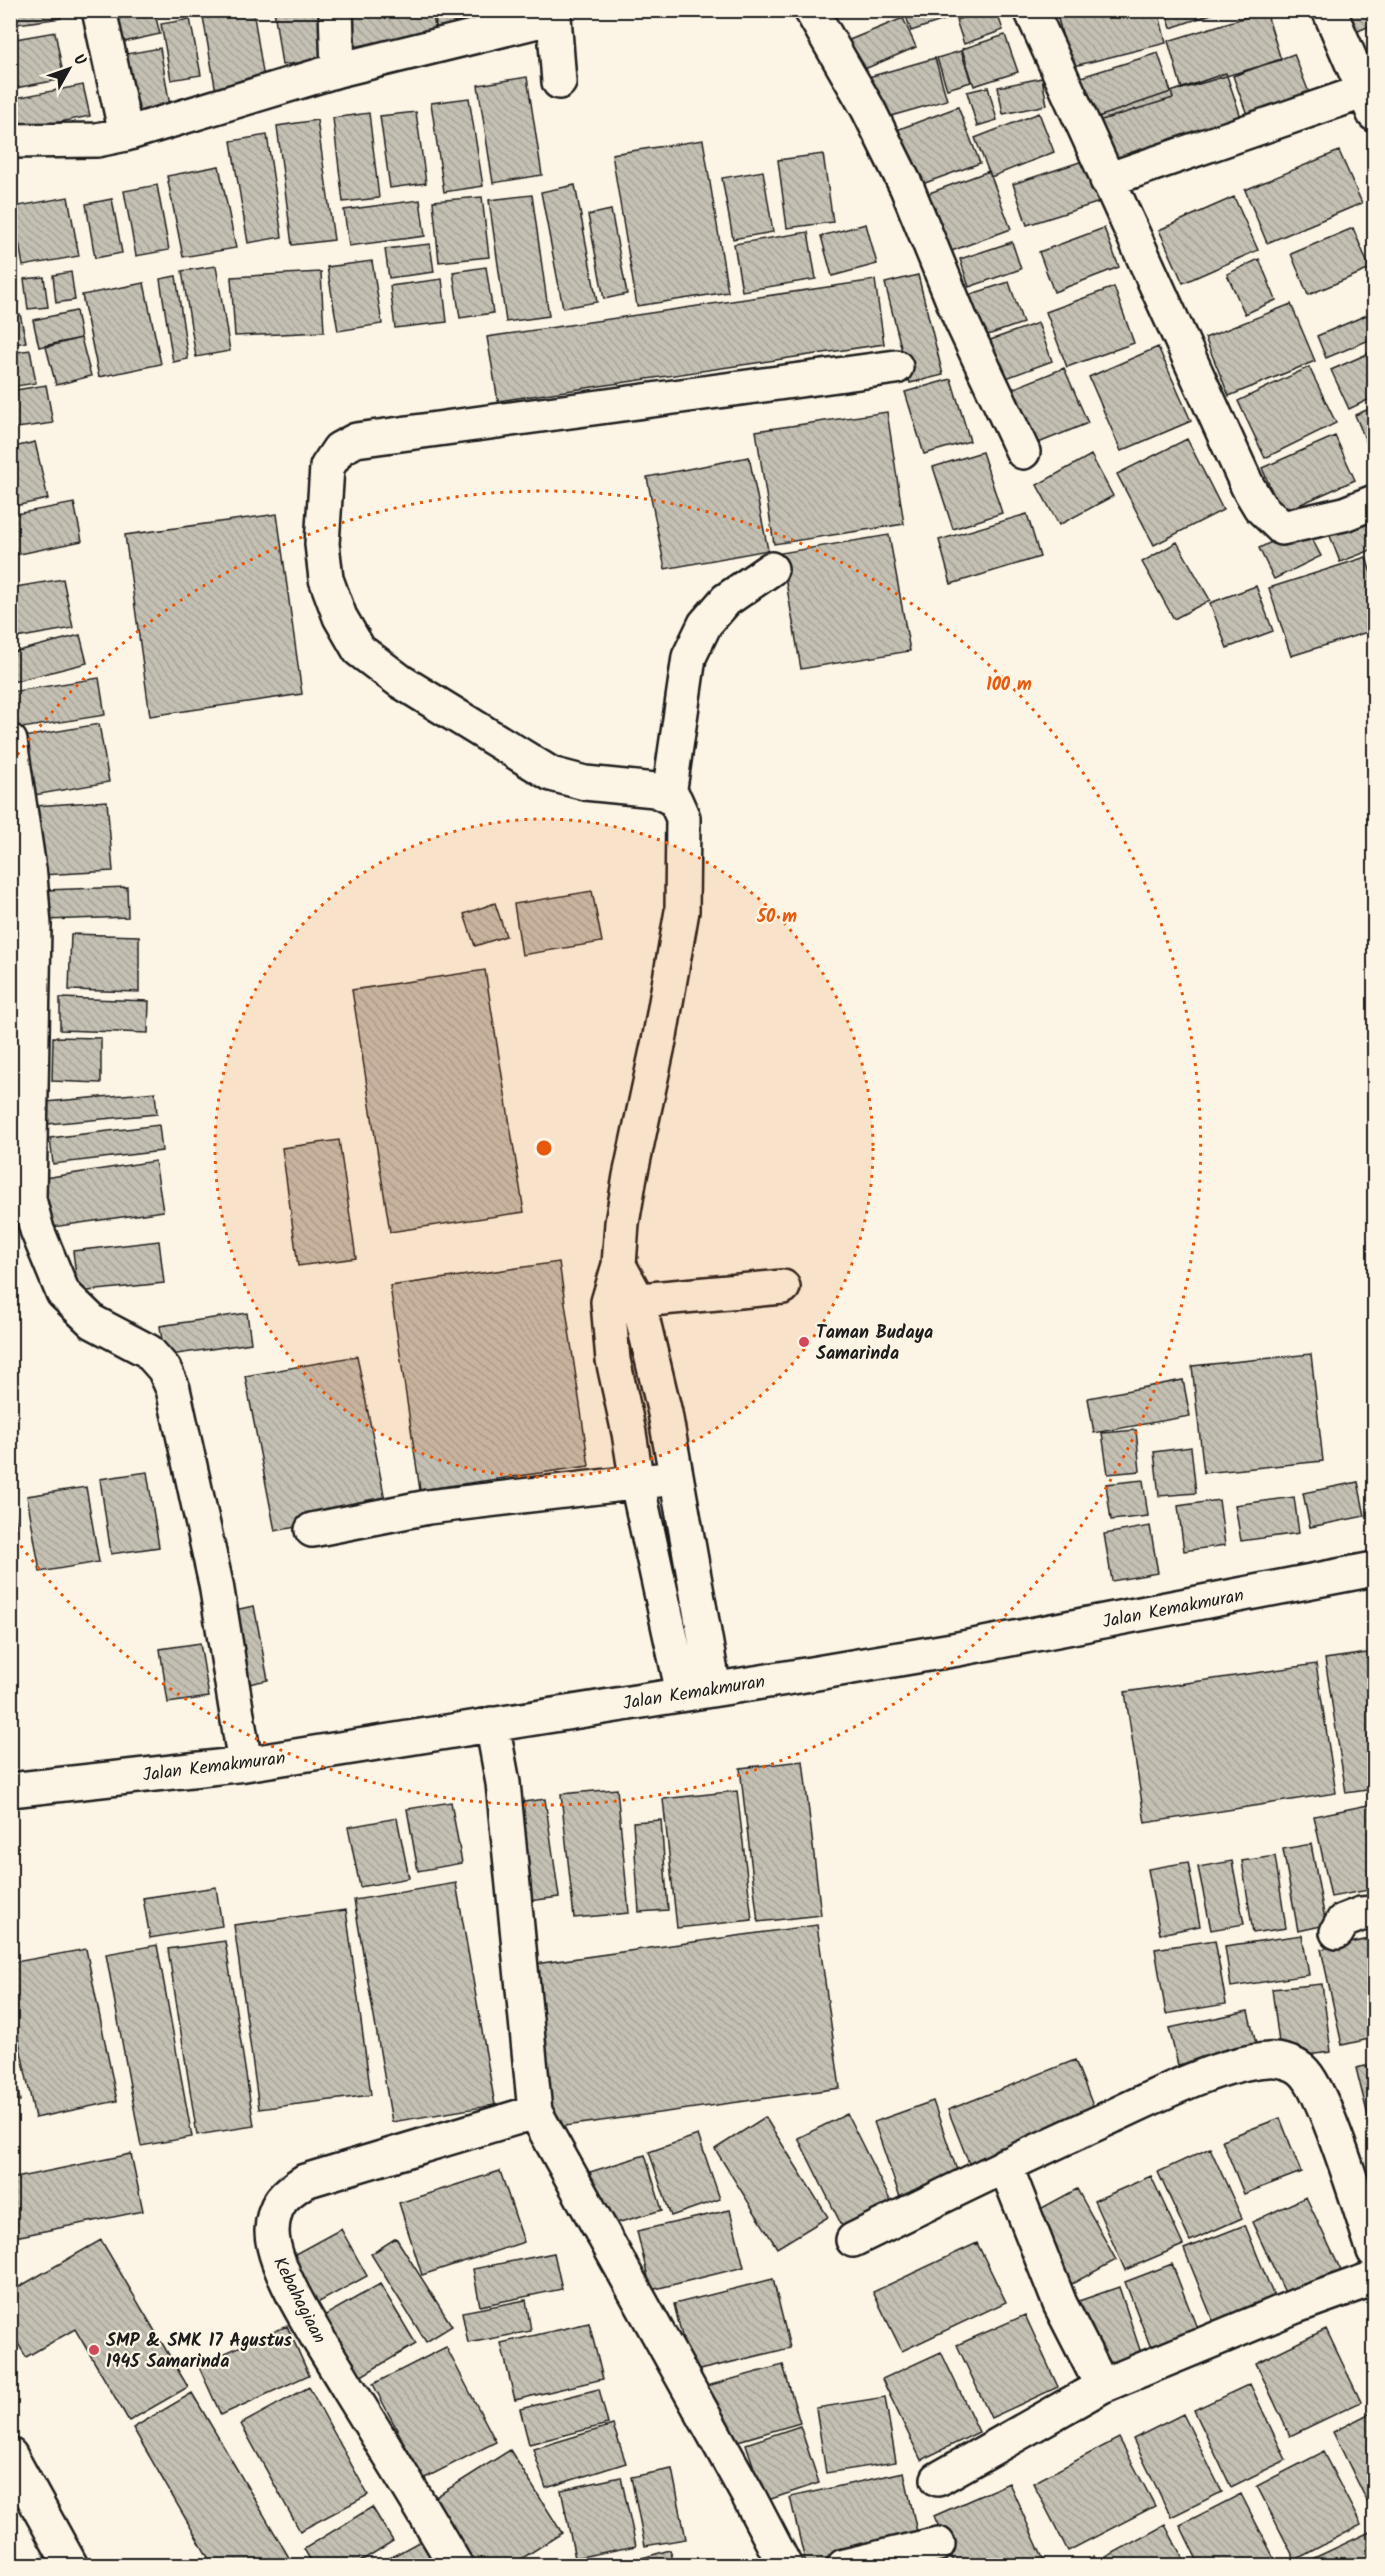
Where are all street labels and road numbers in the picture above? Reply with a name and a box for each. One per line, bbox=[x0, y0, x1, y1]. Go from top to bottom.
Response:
street label: Jalan Kemakmuran bbox=[1100, 1582, 1246, 1637]
street label: Jalan Kemakmuran bbox=[621, 1668, 767, 1719]
street label: Jalan Kemakmuran bbox=[141, 1744, 287, 1791]
street label: Kebahagiaan bbox=[264, 2252, 333, 2349]

